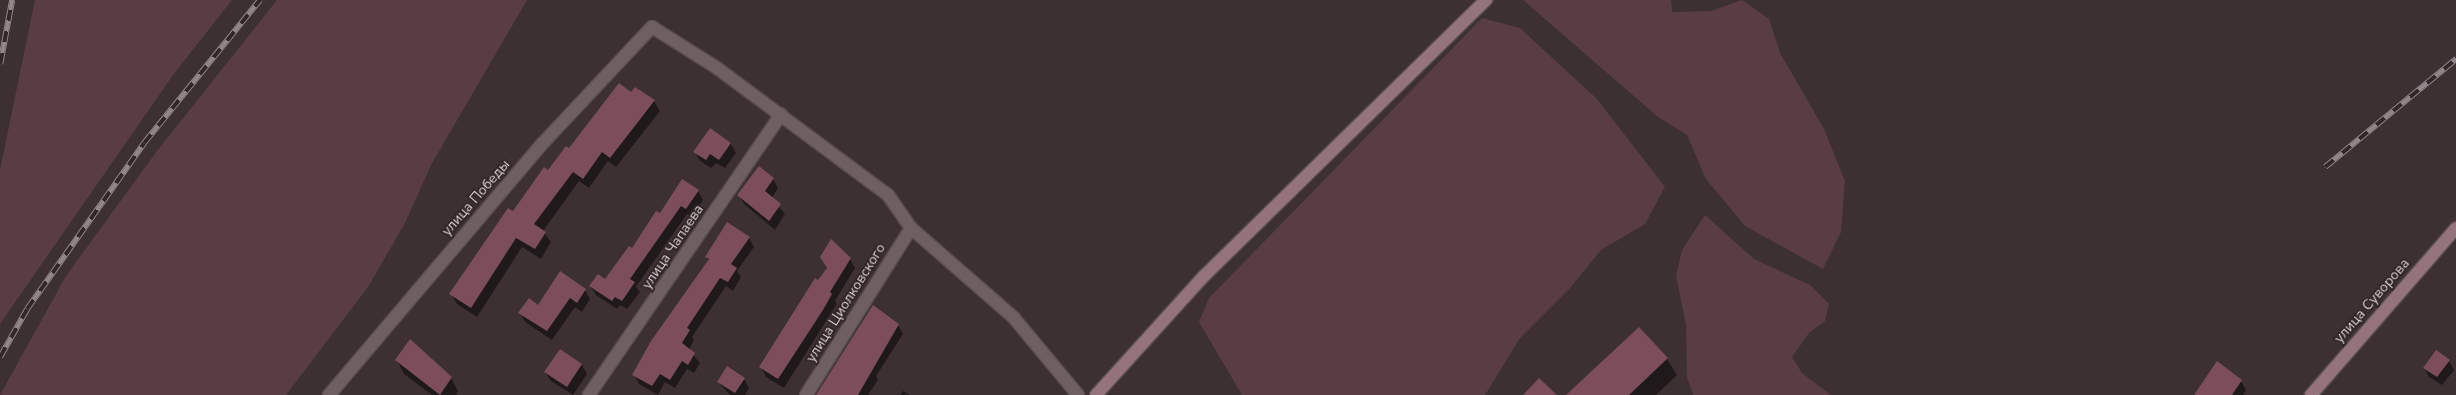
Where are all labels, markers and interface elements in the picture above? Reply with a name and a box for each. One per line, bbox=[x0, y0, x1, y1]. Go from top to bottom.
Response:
street label: улица Победы bbox=[438, 157, 514, 239]
street label: улица Чапаева bbox=[639, 202, 707, 292]
street label: улица Циолковского bbox=[803, 241, 889, 365]
street label: улица Суворова bbox=[2331, 255, 2413, 347]

